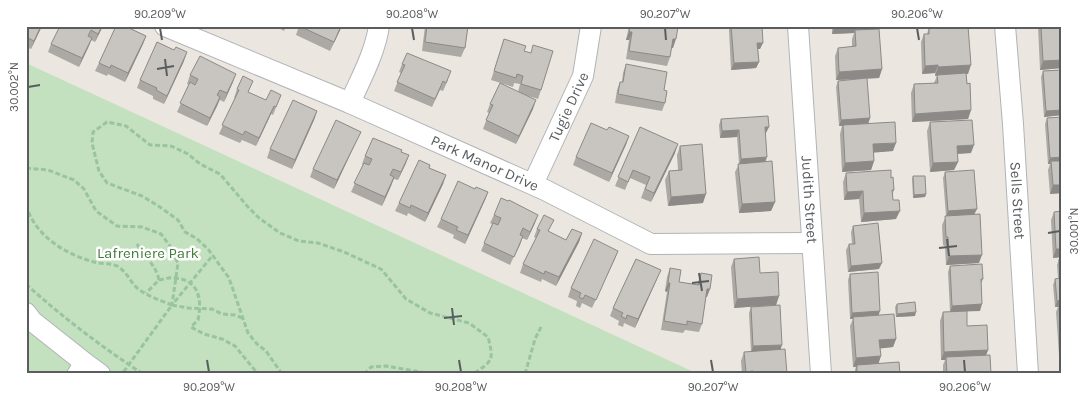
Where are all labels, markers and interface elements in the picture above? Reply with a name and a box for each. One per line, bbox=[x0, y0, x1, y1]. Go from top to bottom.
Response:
text: 90.209°W bbox=[134, 7, 186, 21]
text: 90.208°W bbox=[386, 7, 439, 21]
text: 90.207°W bbox=[640, 7, 691, 21]
text: 90.206°W bbox=[891, 7, 943, 21]
text: 30.002°N bbox=[7, 62, 21, 112]
street label: Tugie Drive bbox=[545, 69, 593, 145]
street label: Park Manor Drive bbox=[428, 131, 542, 195]
street label: Judith Street bbox=[798, 155, 821, 244]
street label: Sells Street bbox=[1006, 161, 1029, 240]
text: 30.001°N bbox=[1067, 208, 1081, 254]
park label: Lafreniere Park bbox=[97, 244, 199, 262]
text: 90.209°W bbox=[183, 380, 235, 394]
text: 90.208°W bbox=[435, 380, 488, 394]
text: 90.207°W bbox=[688, 380, 739, 394]
text: 90.206°W bbox=[939, 380, 991, 394]

